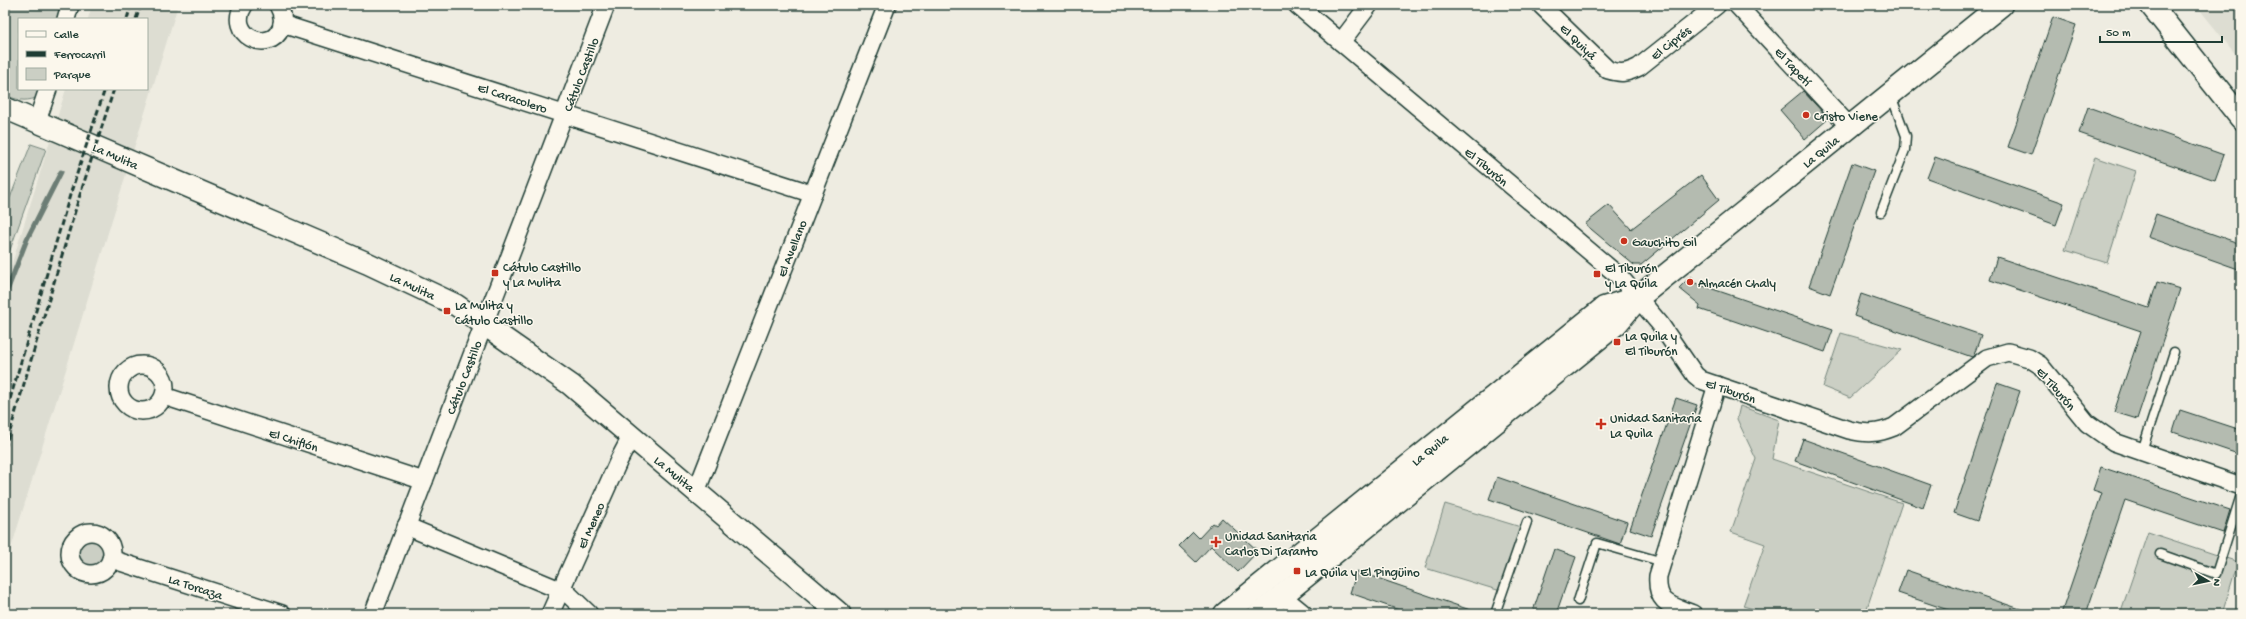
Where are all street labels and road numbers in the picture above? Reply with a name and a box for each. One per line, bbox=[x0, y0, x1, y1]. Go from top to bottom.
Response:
street label: El Quiyá bbox=[1556, 22, 1599, 64]
street label: El Ciprés bbox=[1649, 23, 1695, 64]
street label: Cátulo Castillo bbox=[561, 36, 603, 114]
street label: El Tapetí bbox=[1770, 45, 1815, 91]
street label: El Caracolero bbox=[476, 81, 549, 118]
street label: La Quila bbox=[1800, 133, 1844, 172]
street label: La Mulita bbox=[90, 141, 141, 174]
street label: El Tiburón bbox=[1461, 145, 1511, 191]
street label: El Avellano bbox=[775, 218, 812, 280]
street label: La Mulita bbox=[387, 270, 438, 305]
street label: Cátulo Castillo bbox=[444, 339, 486, 417]
street label: El Tiburón bbox=[2032, 365, 2078, 415]
street label: El Tiburón bbox=[1703, 377, 1758, 408]
street label: El Chiflón bbox=[267, 426, 320, 457]
street label: La Quila bbox=[1409, 431, 1453, 470]
street label: La Mulita bbox=[650, 454, 697, 497]
street label: El Meneo bbox=[575, 500, 609, 552]
street label: La Torcaza bbox=[166, 573, 225, 604]

